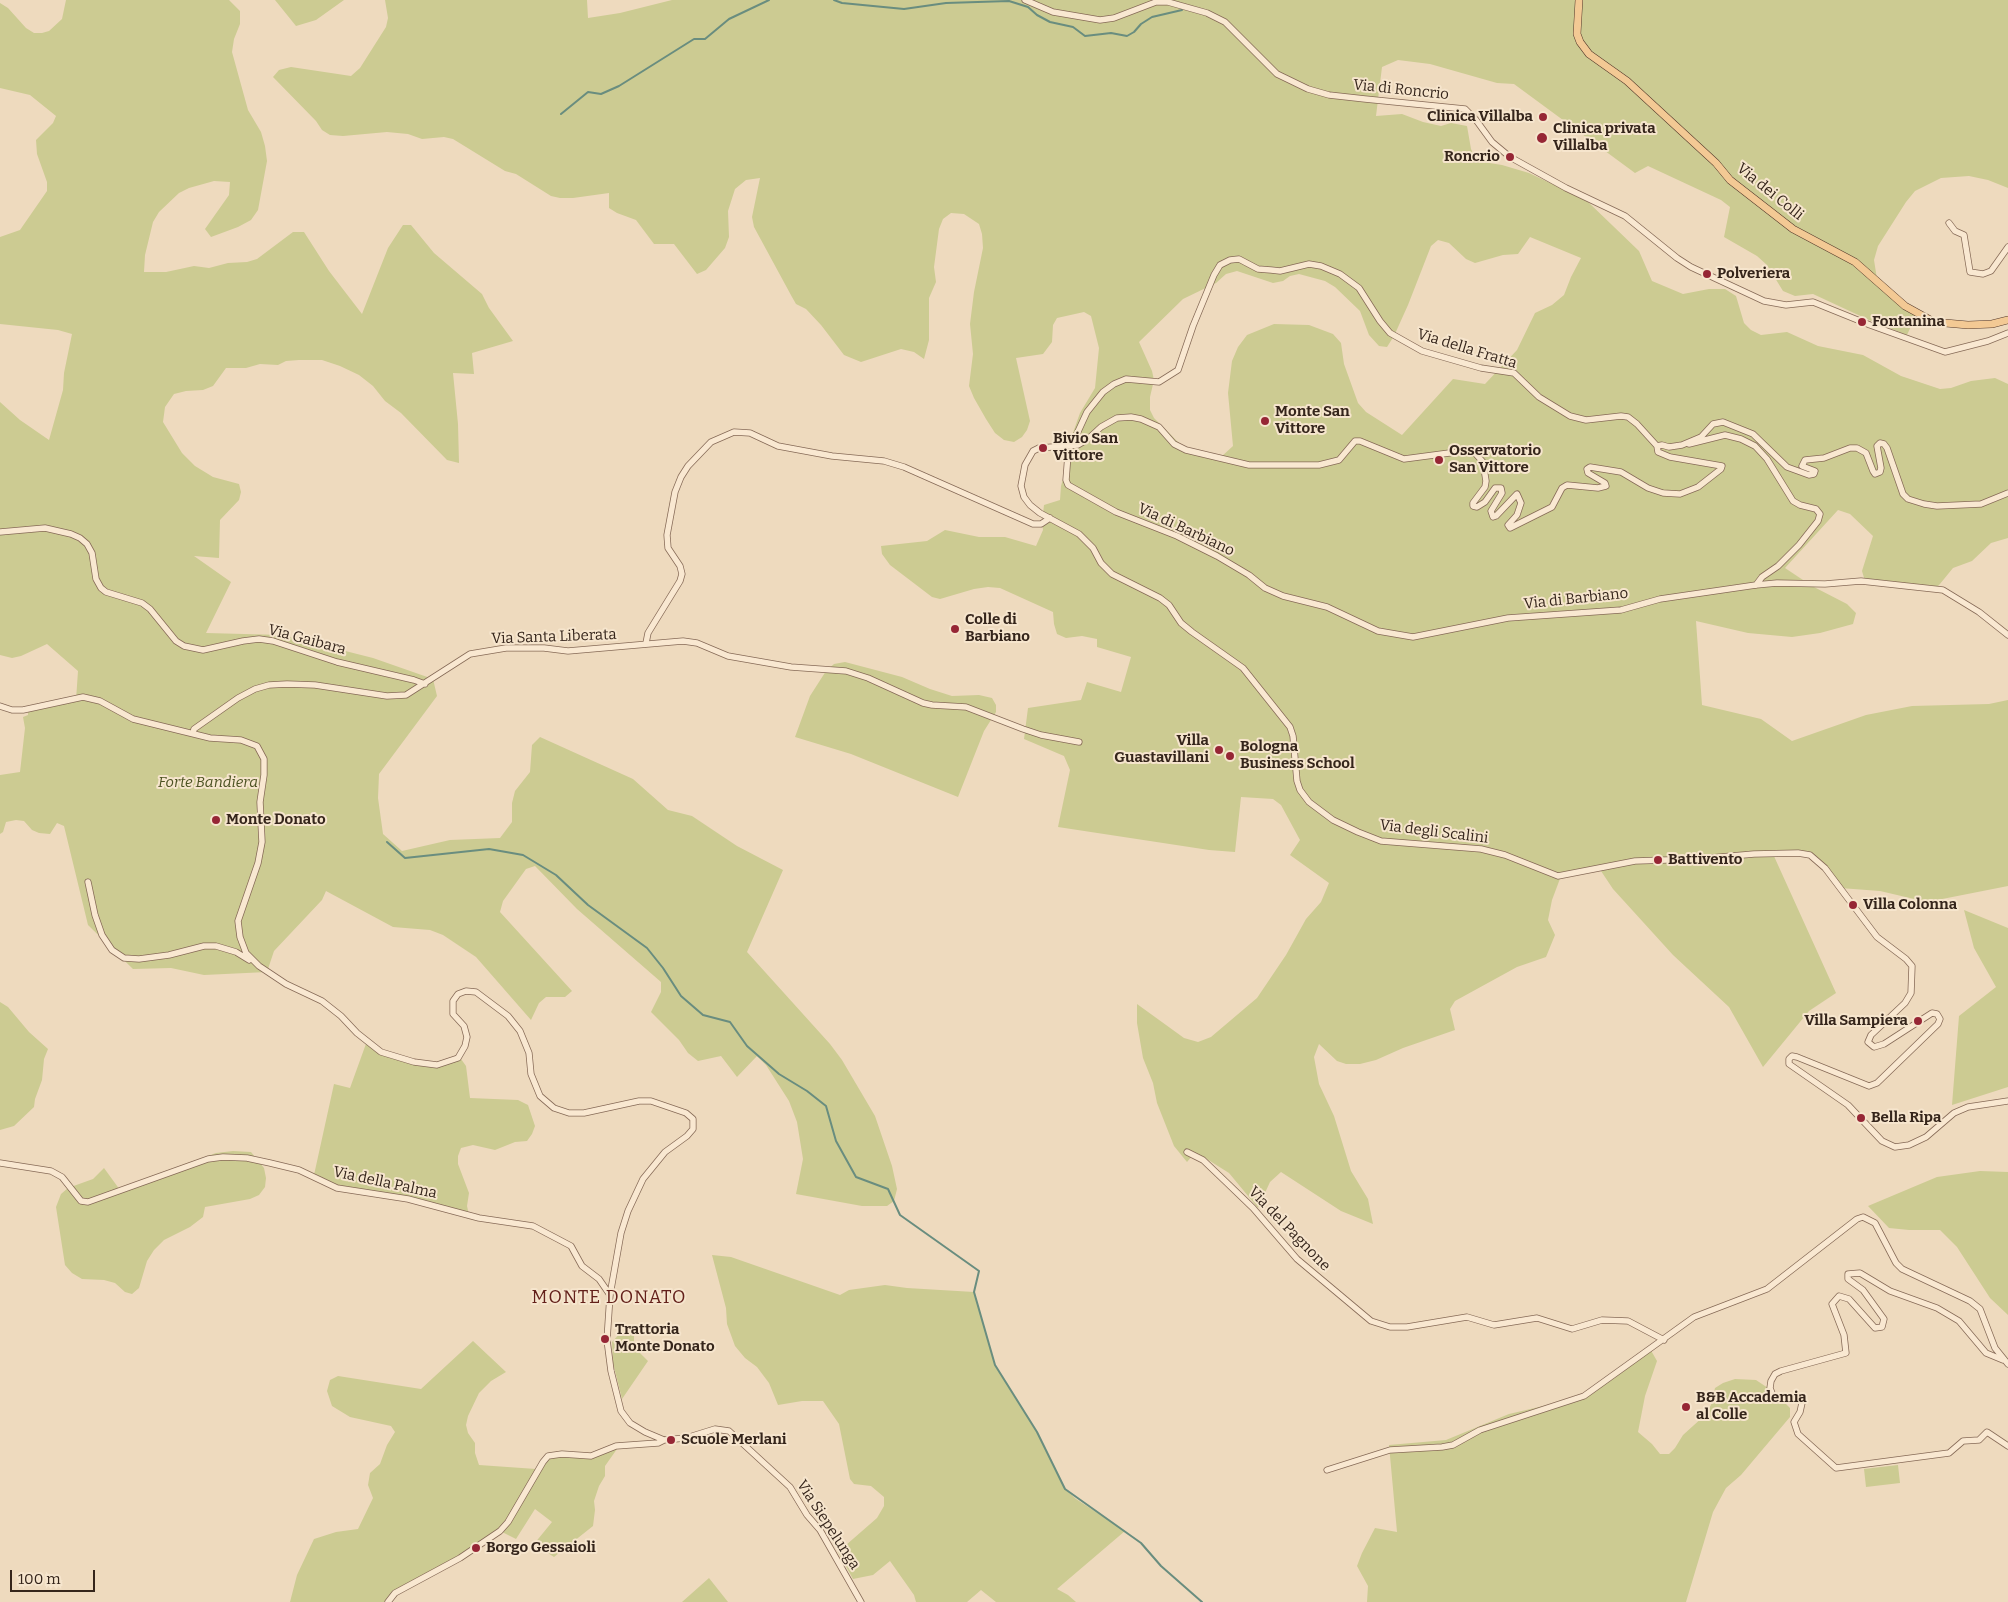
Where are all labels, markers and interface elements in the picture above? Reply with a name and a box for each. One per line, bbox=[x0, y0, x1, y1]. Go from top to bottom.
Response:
street label: Via di Roncrio bbox=[1352, 76, 1450, 104]
place label: Clinica Villalba bbox=[1427, 108, 1533, 126]
marker: Clinica Villalba bbox=[1537, 111, 1549, 123]
place label: Clinica privata Villalba bbox=[1553, 120, 1656, 155]
marker: Clinica privata Villalba bbox=[1535, 131, 1549, 145]
place label: Roncrio bbox=[1444, 148, 1500, 166]
marker: Roncrio bbox=[1504, 151, 1516, 163]
street label: Via dei Colli bbox=[1733, 160, 1807, 224]
place label: Polveriera bbox=[1717, 265, 1790, 283]
marker: Polveriera bbox=[1701, 268, 1713, 280]
place label: Fontanina bbox=[1872, 313, 1945, 331]
marker: Fontanina bbox=[1856, 316, 1868, 328]
street label: Via della Fratta bbox=[1415, 325, 1519, 373]
place label: Monte San Vittore bbox=[1275, 403, 1350, 438]
marker: Monte San Vittore bbox=[1259, 415, 1271, 427]
place label: Bivio San Vittore bbox=[1053, 430, 1118, 465]
marker: Bivio San Vittore bbox=[1037, 442, 1049, 454]
place label: Osservatorio San Vittore bbox=[1449, 442, 1541, 477]
marker: Osservatorio San Vittore bbox=[1433, 454, 1445, 466]
street label: Via di Barbiano bbox=[1135, 500, 1237, 560]
street label: Via di Barbiano bbox=[1523, 585, 1629, 613]
place label: Colle di Barbiano bbox=[965, 611, 1030, 646]
street label: Via Gaibara bbox=[266, 621, 348, 659]
marker: Colle di Barbiano bbox=[949, 623, 961, 635]
street label: Via Santa Liberata bbox=[491, 626, 617, 648]
place label: Villa Guastavillani bbox=[1114, 732, 1209, 767]
place label: Bologna Business School bbox=[1240, 738, 1355, 773]
marker: Villa Guastavillani bbox=[1213, 744, 1225, 756]
marker: Bologna Business School bbox=[1224, 750, 1236, 762]
park label: Forte Bandiera bbox=[158, 774, 258, 792]
place label: Monte Donato bbox=[226, 811, 326, 829]
marker: Monte Donato bbox=[210, 814, 222, 826]
street label: Via degli Scalini bbox=[1379, 816, 1489, 848]
place label: Battivento bbox=[1668, 851, 1743, 869]
marker: Battivento bbox=[1652, 854, 1664, 866]
place label: Villa Colonna bbox=[1863, 896, 1957, 914]
marker: Villa Colonna bbox=[1847, 899, 1859, 911]
place label: Villa Sampiera bbox=[1804, 1012, 1908, 1030]
marker: Villa Sampiera bbox=[1912, 1015, 1924, 1027]
place label: Bella Ripa bbox=[1871, 1109, 1941, 1127]
marker: Bella Ripa bbox=[1855, 1112, 1867, 1124]
street label: Via della Palma bbox=[332, 1163, 438, 1203]
street label: Via del Pagnone bbox=[1244, 1183, 1334, 1275]
district label: MONTE DONATO bbox=[530, 1287, 688, 1309]
place label: Trattoria Monte Donato bbox=[615, 1321, 715, 1356]
marker: Trattoria Monte Donato bbox=[599, 1333, 611, 1345]
place label: B&B Accademia al Colle bbox=[1696, 1389, 1807, 1424]
marker: B&B Accademia al Colle bbox=[1680, 1401, 1692, 1413]
place label: Scuole Merlani bbox=[681, 1431, 787, 1449]
marker: Scuole Merlani bbox=[665, 1434, 677, 1446]
street label: Via Siepelunga bbox=[792, 1477, 864, 1573]
place label: Borgo Gessaioli bbox=[486, 1539, 596, 1557]
marker: Borgo Gessaioli bbox=[470, 1542, 482, 1554]
scale bar bbox=[12, 1560, 98, 1592]
text: 100 m bbox=[18, 1570, 61, 1588]

